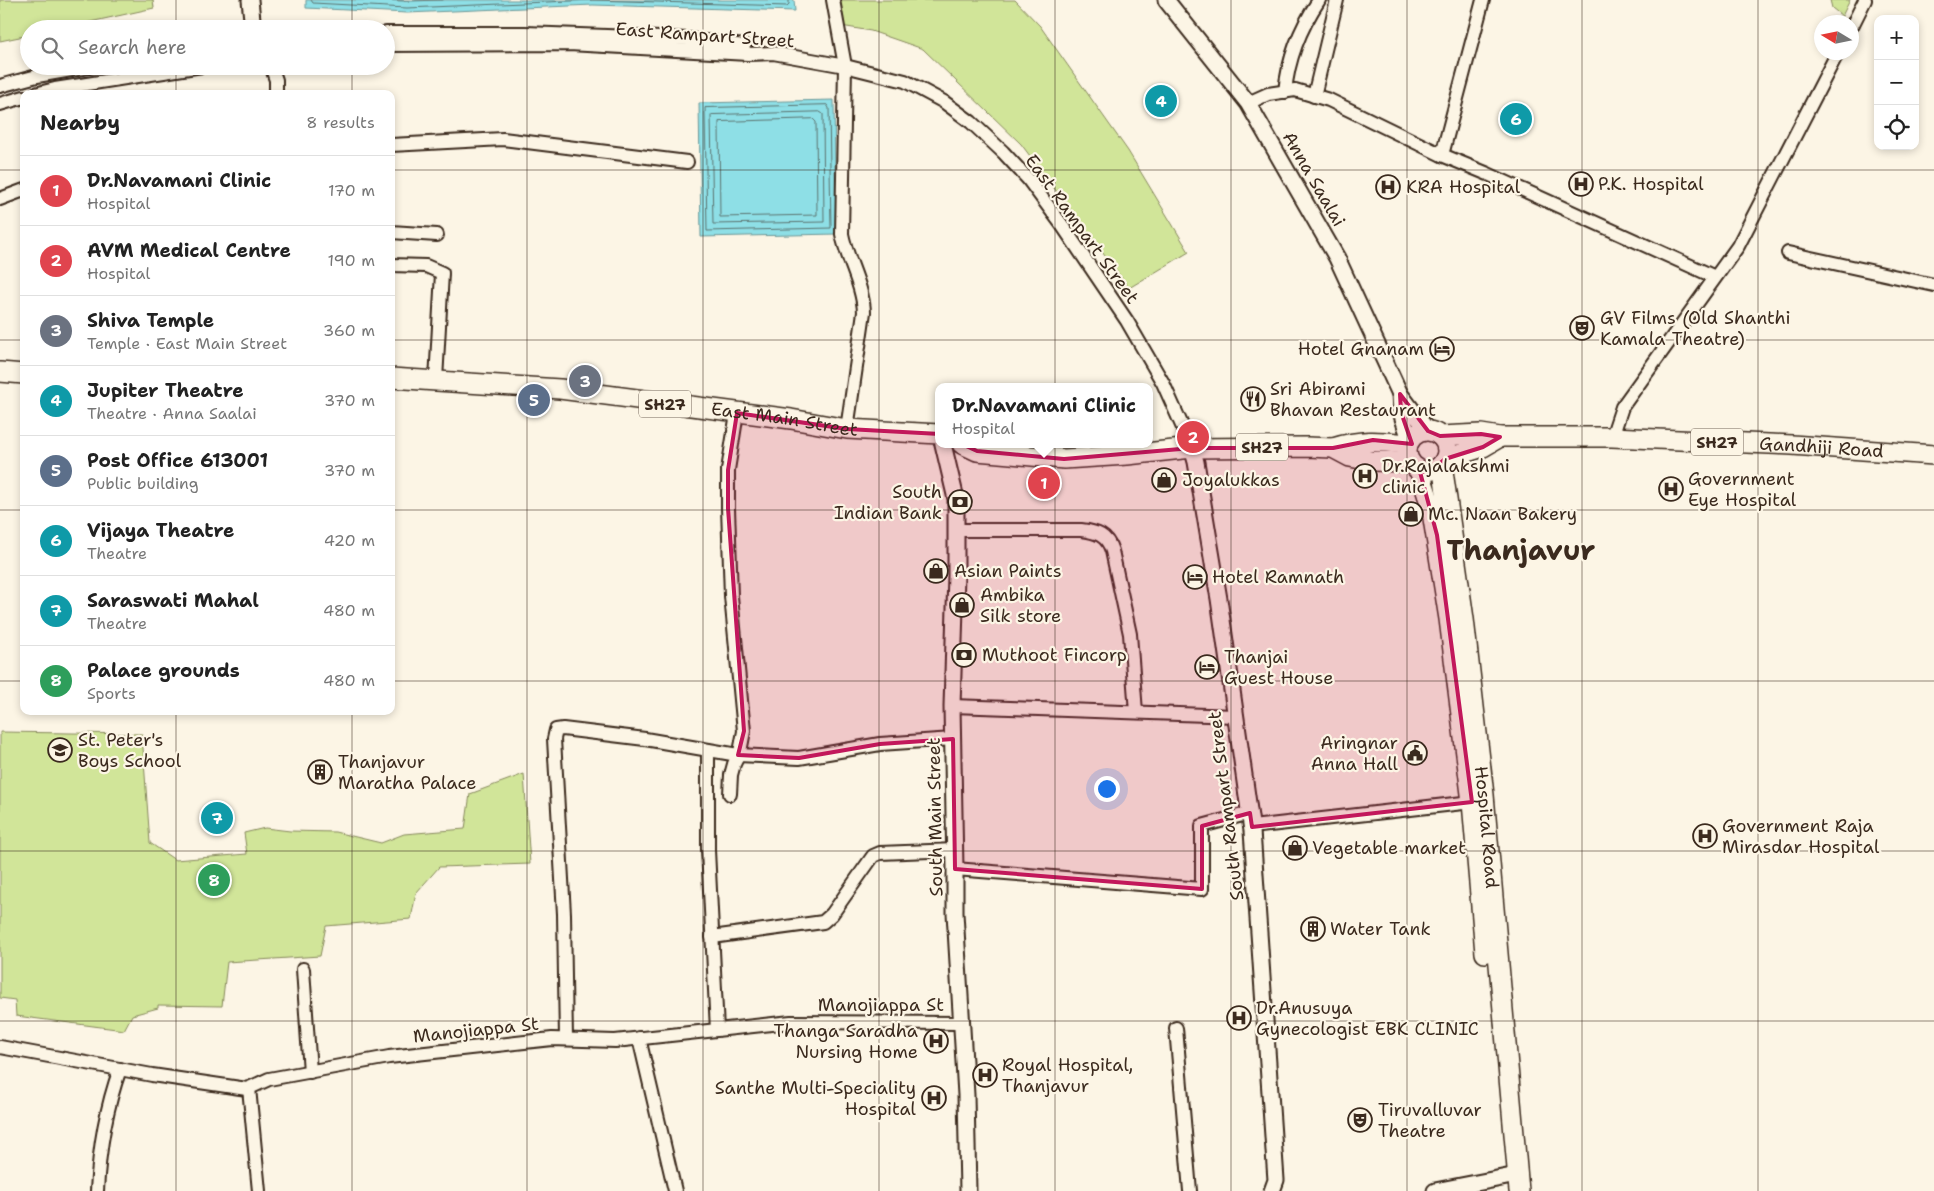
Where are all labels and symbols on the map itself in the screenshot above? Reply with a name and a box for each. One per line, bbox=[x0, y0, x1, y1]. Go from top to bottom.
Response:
north arrow bbox=[1814, 15, 1859, 60]
street label: East Rampart Street bbox=[615, 17, 795, 53]
pin: 4 bbox=[1145, 82, 1177, 120]
pin: 6 bbox=[1500, 100, 1532, 138]
street label: Anna Saalai bbox=[1277, 127, 1351, 231]
street label: East Rampart Street bbox=[1020, 149, 1144, 309]
hospital icon: P.K. Hospital bbox=[1568, 171, 1594, 197]
place label: P.K. Hospital bbox=[1598, 172, 1704, 196]
hospital icon: KRA Hospital bbox=[1375, 174, 1401, 200]
place label: KRA Hospital bbox=[1406, 175, 1521, 199]
place label: GV Films (Old Shanthi Kamala Theatre) bbox=[1600, 306, 1791, 351]
theatre icon: GV Films (Old Shanthi Kamala Theatre) bbox=[1569, 315, 1595, 341]
hotel icon: Hotel Gnanam bbox=[1429, 336, 1455, 362]
place label: Hotel Gnanam bbox=[1298, 337, 1424, 361]
pin: 3 bbox=[569, 362, 601, 400]
place label: Sri Abirami Bhavan Restaurant bbox=[1270, 377, 1436, 422]
pin: 5 bbox=[518, 381, 550, 419]
restaurant icon: Sri Abirami Bhavan Restaurant bbox=[1240, 386, 1266, 412]
road number: SH27 bbox=[639, 390, 691, 418]
street label: East Main Street bbox=[710, 397, 859, 442]
pin: 2 bbox=[1177, 418, 1209, 456]
road number: SH27 bbox=[1691, 428, 1743, 456]
street label: Gandhiji Road bbox=[1759, 432, 1884, 463]
road number: SH27 bbox=[1236, 434, 1288, 461]
place label: Dr.Rajalakshmi clinic bbox=[1382, 454, 1510, 499]
hospital icon: Dr.Rajalakshmi clinic bbox=[1352, 463, 1378, 489]
pin: 1 bbox=[1028, 464, 1060, 502]
shop icon: Joyalukkas bbox=[1151, 467, 1177, 493]
place label: Government Eye Hospital bbox=[1688, 467, 1797, 512]
place label: Joyalukkas bbox=[1182, 468, 1280, 492]
hospital icon: Government Eye Hospital bbox=[1658, 476, 1684, 502]
place label: South Indian Bank bbox=[834, 480, 942, 525]
bank icon: South Indian Bank bbox=[947, 489, 973, 515]
shop icon: Mc. Naan Bakery bbox=[1398, 501, 1424, 527]
place label: Mc. Naan Bakery bbox=[1428, 502, 1577, 526]
district label: Thanjavur bbox=[1447, 531, 1595, 569]
shop icon: Asian Paints bbox=[923, 558, 949, 584]
place label: Asian Paints bbox=[954, 559, 1062, 583]
hotel icon: Hotel Ramnath bbox=[1182, 564, 1208, 590]
place label: Hotel Ramnath bbox=[1212, 565, 1344, 589]
place label: Ambika Silk store bbox=[980, 583, 1061, 628]
shop icon: Ambika Silk store bbox=[949, 592, 975, 618]
bank icon: Muthoot Fincorp bbox=[951, 642, 977, 668]
place label: Muthoot Fincorp bbox=[982, 643, 1127, 667]
place label: Thanjai Guest House bbox=[1224, 645, 1333, 690]
hotel icon: Thanjai Guest House bbox=[1194, 654, 1220, 680]
street label: South Rampart Street bbox=[1202, 710, 1250, 902]
place label: St. Peter's Boys School bbox=[78, 728, 182, 773]
place label: Aringnar Anna Hall bbox=[1311, 731, 1399, 776]
school or university icon: St. Peter's Boys School bbox=[47, 737, 73, 763]
street label: South Main Street bbox=[922, 737, 948, 897]
public building icon: Aringnar Anna Hall bbox=[1402, 740, 1428, 766]
place label: Thanjavur Maratha Palace bbox=[338, 750, 476, 795]
building icon: Thanjavur Maratha Palace bbox=[307, 759, 333, 785]
street label: Hospital Road bbox=[1469, 765, 1504, 889]
your location bbox=[1094, 776, 1120, 802]
pin: 7 bbox=[201, 799, 233, 837]
place label: Government Raja Mirasdar Hospital bbox=[1722, 814, 1880, 859]
hospital icon: Government Raja Mirasdar Hospital bbox=[1692, 823, 1718, 849]
shop icon: Vegetable market bbox=[1282, 835, 1308, 861]
place label: Vegetable market bbox=[1312, 836, 1466, 860]
pin: 8 bbox=[198, 861, 230, 899]
building icon: Water Tank bbox=[1300, 916, 1326, 942]
place label: Water Tank bbox=[1330, 917, 1431, 941]
street label: Manojiappa St bbox=[818, 993, 944, 1017]
place label: Dr.Anusuya Gynecologist EBK CLINIC bbox=[1256, 996, 1479, 1041]
hospital icon: Dr.Anusuya Gynecologist EBK CLINIC bbox=[1226, 1005, 1252, 1031]
street label: Manojiappa St bbox=[412, 1011, 540, 1049]
place label: Thanga Saradha Nursing Home bbox=[774, 1019, 918, 1064]
hospital icon: Thanga Saradha Nursing Home bbox=[923, 1028, 949, 1054]
place label: Royal Hospital, Thanjavur bbox=[1002, 1053, 1133, 1098]
hospital icon: Royal Hospital, Thanjavur bbox=[972, 1062, 998, 1088]
place label: Santhe Multi-Speciality Hospital bbox=[715, 1076, 917, 1121]
hospital icon: Santhe Multi-Speciality Hospital bbox=[921, 1085, 947, 1111]
place label: Tiruvalluvar Theatre bbox=[1378, 1098, 1482, 1143]
theatre icon: Tiruvalluvar Theatre bbox=[1347, 1107, 1373, 1133]

